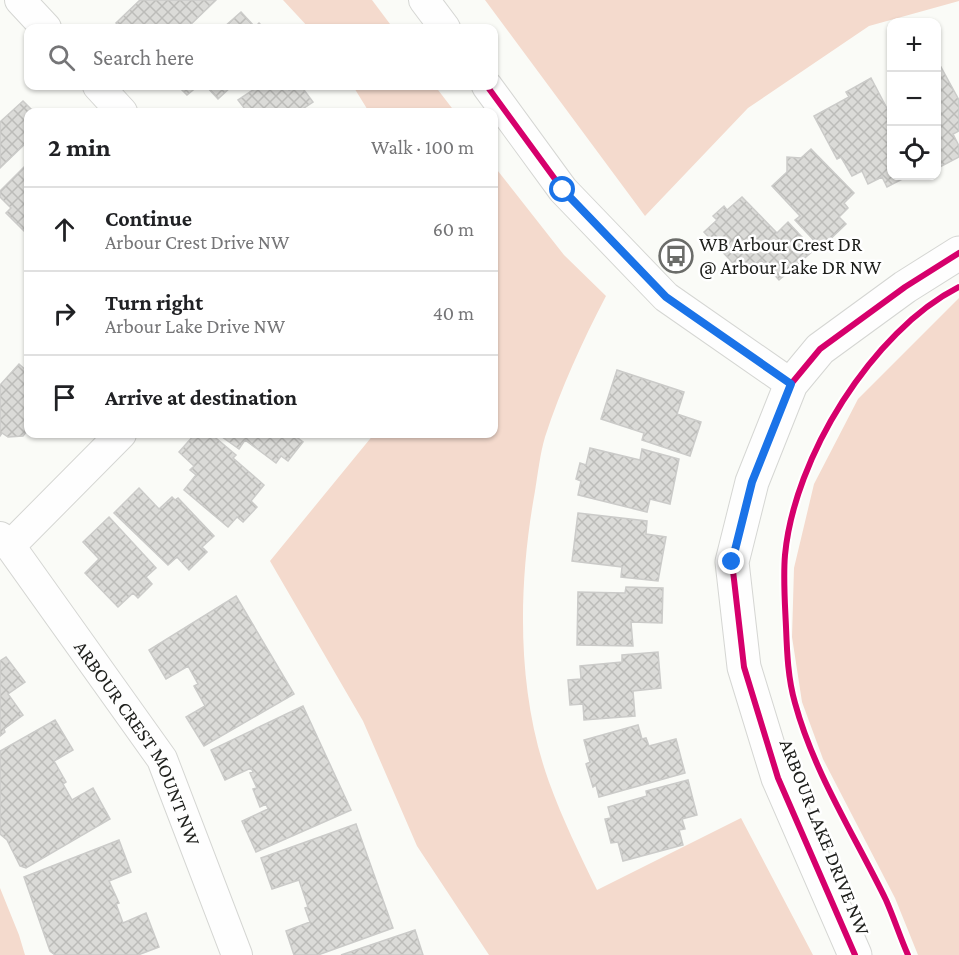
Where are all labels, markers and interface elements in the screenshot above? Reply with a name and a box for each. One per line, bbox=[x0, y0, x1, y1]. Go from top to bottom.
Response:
map controls bbox=[887, 18, 941, 180]
button: + bbox=[887, 18, 941, 72]
search box bbox=[24, 24, 498, 90]
icon: search bbox=[45, 41, 78, 74]
text: Search here bbox=[93, 45, 194, 70]
button: − bbox=[887, 72, 941, 126]
button: locate bbox=[887, 126, 941, 180]
text: 2 min bbox=[48, 133, 111, 162]
text: Walk · 100 m bbox=[371, 136, 474, 158]
route start bbox=[549, 176, 575, 202]
text: Continue bbox=[105, 206, 192, 231]
icon: ahead bbox=[48, 213, 81, 246]
text: 60 m bbox=[433, 218, 474, 240]
text: Arbour Crest Drive NW bbox=[105, 231, 289, 253]
place label: WB Arbour Crest DR @ Arbour Lake DR NW bbox=[699, 233, 882, 279]
bus stop icon: WB Arbour Crest DR @ Arbour Lake DR NW bbox=[658, 238, 694, 274]
text: Turn right bbox=[105, 290, 203, 315]
icon: right bbox=[48, 297, 81, 330]
text: 40 m bbox=[433, 302, 474, 324]
text: Arbour Lake Drive NW bbox=[105, 315, 285, 337]
icon: arrive bbox=[48, 381, 81, 414]
text: Arrive at destination bbox=[105, 385, 297, 410]
route end bbox=[718, 548, 744, 574]
street label: ARBOUR CREST MOUNT NW bbox=[70, 636, 205, 849]
street label: ARBOUR LAKE DRIVE NW bbox=[775, 736, 875, 939]

